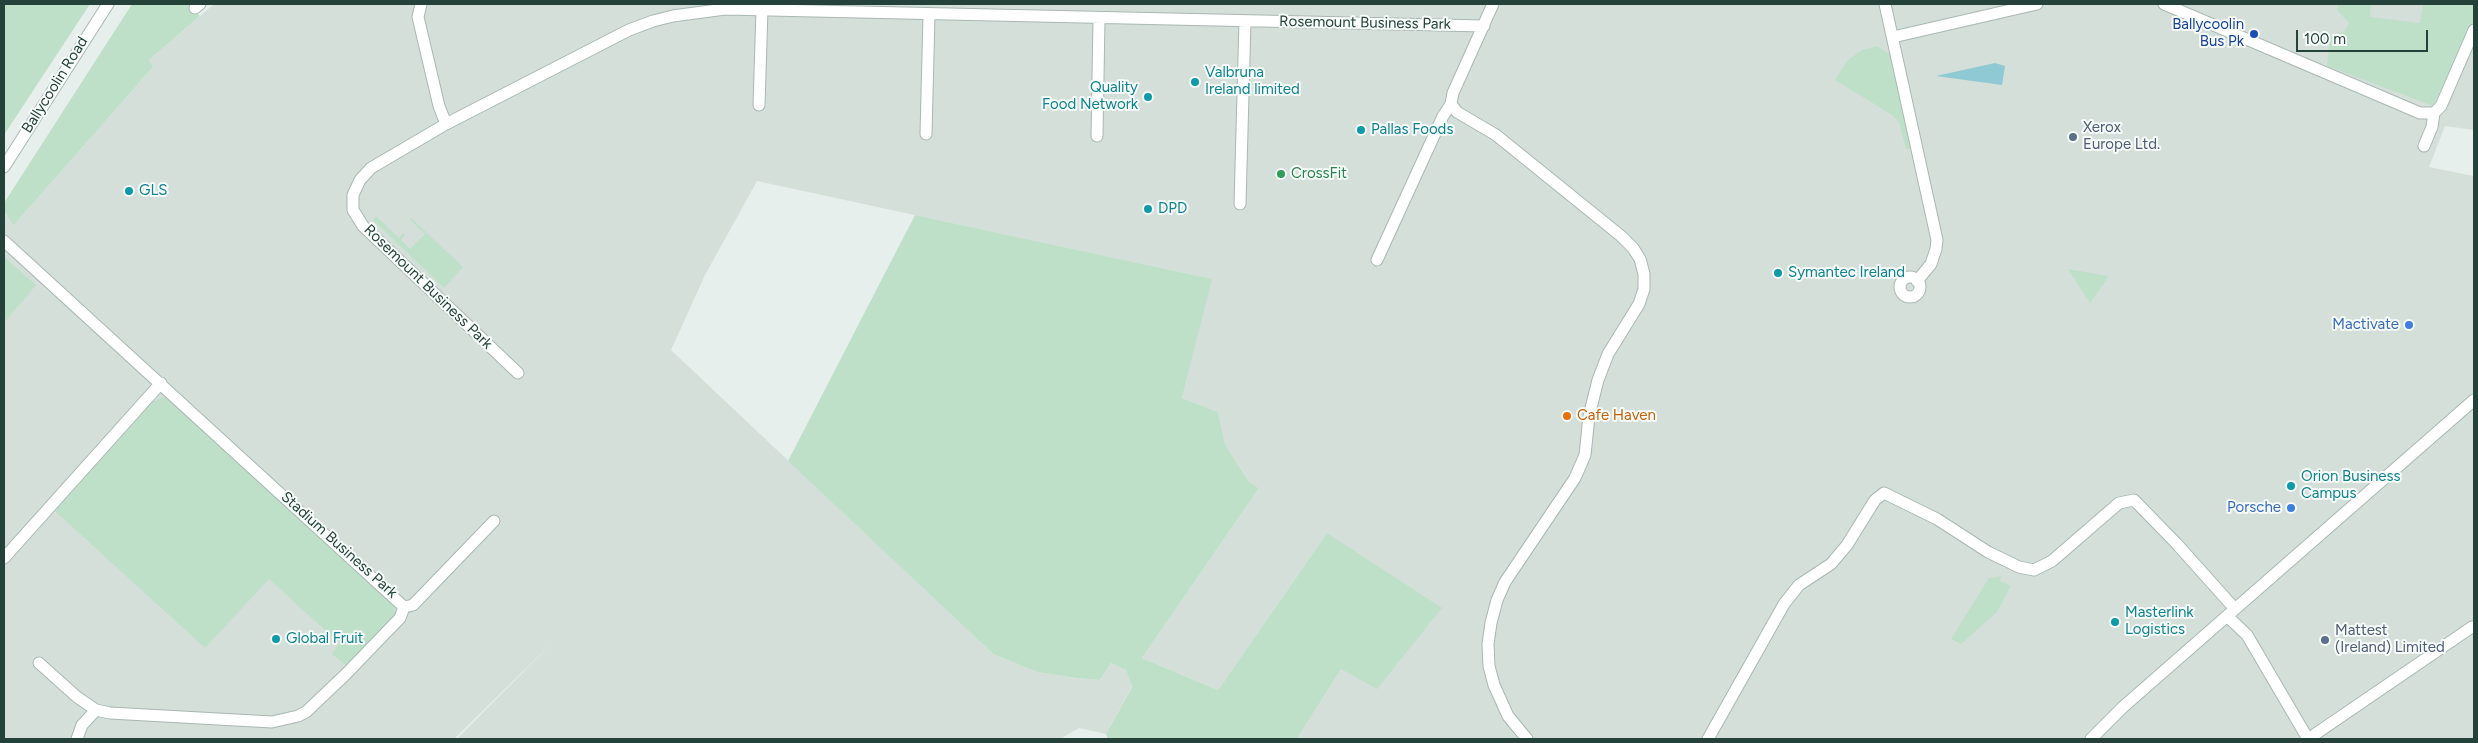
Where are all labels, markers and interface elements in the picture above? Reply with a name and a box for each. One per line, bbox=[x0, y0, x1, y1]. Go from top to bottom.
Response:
street label: Rosemount Business Park bbox=[1279, 13, 1451, 33]
place label: Ballycoolin Bus Pk bbox=[2172, 16, 2244, 51]
scale bar bbox=[2298, 20, 2430, 52]
marker: Ballycoolin Bus Pk bbox=[2248, 28, 2260, 40]
text: 100 m bbox=[2304, 30, 2346, 48]
street label: Ballycoolin Road bbox=[18, 34, 92, 136]
place label: Valbruna Ireland limited bbox=[1205, 64, 1300, 99]
marker: Valbruna Ireland limited bbox=[1189, 76, 1201, 88]
place label: Quality Food Network bbox=[1042, 79, 1138, 114]
marker: Quality Food Network bbox=[1142, 91, 1154, 103]
place label: Xerox Europe Ltd. bbox=[2083, 119, 2160, 154]
place label: Pallas Foods bbox=[1371, 121, 1453, 139]
marker: Pallas Foods bbox=[1355, 124, 1367, 136]
marker: Xerox Europe Ltd. bbox=[2067, 131, 2079, 143]
place label: CrossFit bbox=[1291, 165, 1347, 183]
marker: CrossFit bbox=[1275, 168, 1287, 180]
place label: GLS bbox=[139, 182, 167, 200]
marker: GLS bbox=[123, 185, 135, 197]
place label: DPD bbox=[1158, 200, 1187, 218]
marker: DPD bbox=[1142, 203, 1154, 215]
street label: Rosemount Business Park bbox=[360, 221, 496, 353]
place label: Symantec Ireland bbox=[1788, 264, 1905, 282]
marker: Symantec Ireland bbox=[1772, 267, 1784, 279]
place label: Mactivate bbox=[2332, 316, 2399, 334]
marker: Mactivate bbox=[2403, 319, 2415, 331]
place label: Cafe Haven bbox=[1577, 407, 1656, 425]
marker: Cafe Haven bbox=[1561, 410, 1573, 422]
place label: Orion Business Campus bbox=[2301, 468, 2401, 503]
marker: Orion Business Campus bbox=[2285, 480, 2297, 492]
street label: Stadium Business Park bbox=[277, 488, 401, 602]
place label: Porsche bbox=[2227, 499, 2281, 517]
marker: Porsche bbox=[2285, 502, 2297, 514]
place label: Masterlink Logistics bbox=[2125, 604, 2194, 639]
marker: Masterlink Logistics bbox=[2109, 616, 2121, 628]
place label: Mattest (Ireland) Limited bbox=[2335, 622, 2445, 657]
place label: Global Fruit bbox=[286, 630, 363, 648]
marker: Global Fruit bbox=[270, 633, 282, 645]
marker: Mattest (Ireland) Limited bbox=[2319, 634, 2331, 646]

